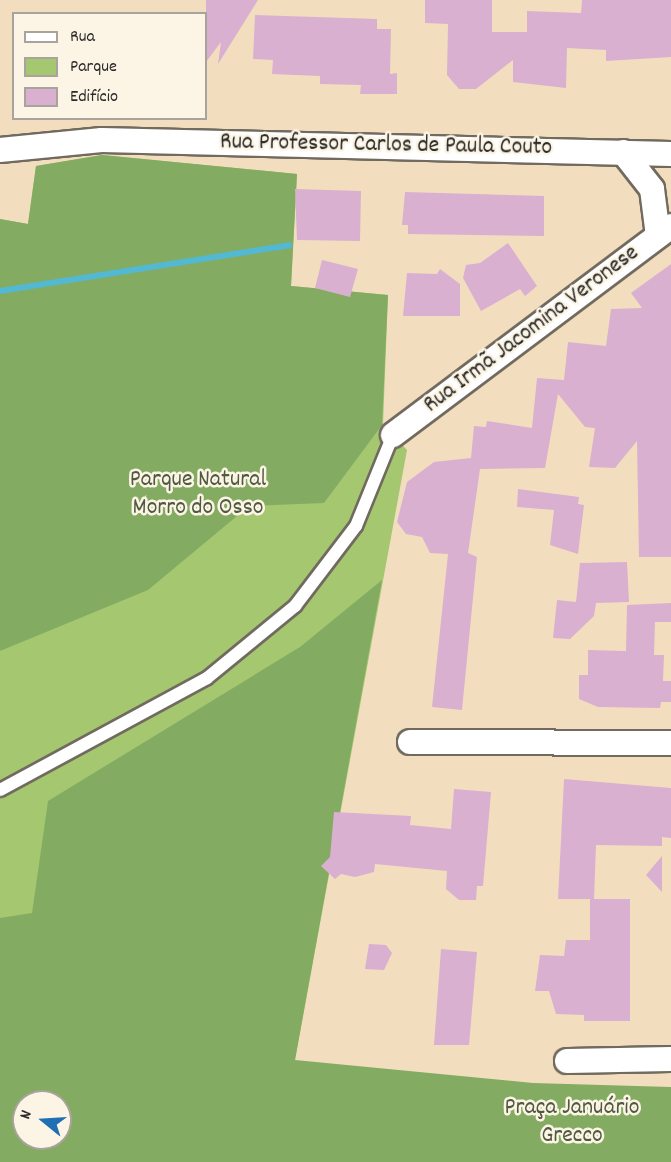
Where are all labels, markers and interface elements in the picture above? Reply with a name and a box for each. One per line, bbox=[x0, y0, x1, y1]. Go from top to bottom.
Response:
legend bbox=[12, 12, 207, 120]
text: Rua bbox=[70, 25, 95, 50]
text: Parque bbox=[70, 55, 117, 80]
text: Edifício bbox=[70, 85, 118, 110]
street label: Rua Professor Carlos de Paula Couto bbox=[220, 129, 552, 163]
street label: Rua Irmã Jacomina Veronese bbox=[419, 240, 645, 420]
park label: Parque Natural Morro do Osso bbox=[130, 467, 266, 523]
north arrow bbox=[12, 1090, 72, 1150]
park label: Praça Januário Grecco bbox=[505, 1095, 639, 1151]
text: N bbox=[14, 1108, 38, 1122]

